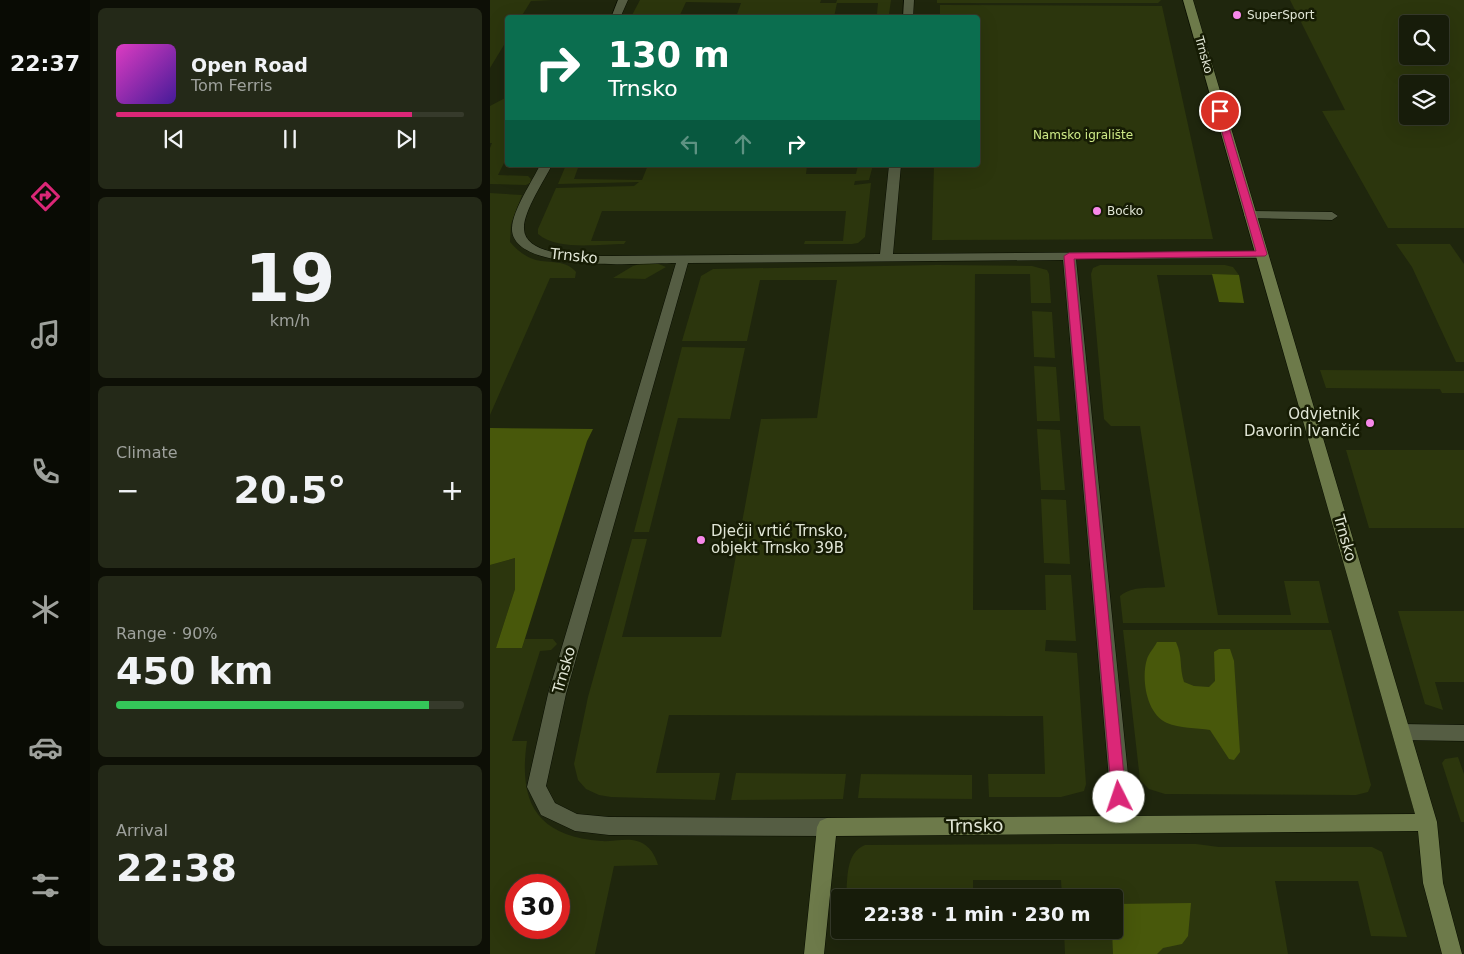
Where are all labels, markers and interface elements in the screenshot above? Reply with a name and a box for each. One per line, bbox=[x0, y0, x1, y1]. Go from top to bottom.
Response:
place label: SuperSport bbox=[1247, 8, 1315, 22]
marker: SuperSport bbox=[1231, 9, 1243, 21]
map controls bbox=[1399, 15, 1449, 125]
button: search bbox=[1399, 15, 1449, 65]
street label: Trnsko bbox=[1192, 34, 1216, 75]
icon: right bbox=[525, 35, 590, 100]
text: 130 m bbox=[608, 35, 730, 75]
text: 22:37 bbox=[10, 51, 80, 76]
text: Open Road bbox=[191, 54, 308, 76]
button: layers bbox=[1399, 75, 1449, 125]
text: Tom Ferris bbox=[191, 76, 272, 95]
text: Trnsko bbox=[608, 76, 678, 101]
pin bbox=[1199, 90, 1241, 132]
icon: arrive bbox=[1206, 97, 1234, 125]
icon: previous bbox=[160, 125, 188, 153]
icon: pause bbox=[276, 125, 304, 153]
icon: next bbox=[392, 125, 420, 153]
park label: Namsko igralište bbox=[1033, 128, 1133, 142]
icon: left bbox=[676, 130, 704, 158]
icon: ahead bbox=[729, 130, 757, 158]
icon: right bbox=[782, 130, 810, 158]
icon: directions bbox=[28, 179, 63, 214]
place label: Boćko bbox=[1107, 204, 1143, 218]
marker: Boćko bbox=[1091, 205, 1103, 217]
text: 19 bbox=[245, 241, 335, 316]
street label: Trnsko bbox=[548, 244, 599, 267]
text: km/h bbox=[270, 311, 310, 330]
icon: music bbox=[28, 317, 63, 352]
place label: Odvjetnik Davorin Ivančić bbox=[1244, 405, 1360, 440]
marker: Odvjetnik Davorin Ivančić bbox=[1364, 417, 1376, 429]
text: Climate bbox=[116, 443, 178, 462]
icon: phone bbox=[28, 454, 63, 489]
text: 20.5° bbox=[234, 468, 346, 512]
text: − bbox=[116, 474, 139, 507]
text: + bbox=[441, 474, 464, 507]
street label: Trnsko bbox=[1330, 512, 1360, 563]
place label: Dječji vrtić Trnsko, objekt Trnsko 39B bbox=[711, 522, 848, 557]
marker: Dječji vrtić Trnsko, objekt Trnsko 39B bbox=[695, 534, 707, 546]
icon: climate bbox=[28, 592, 63, 627]
text: Range · 90% bbox=[116, 624, 218, 643]
street label: Trnsko bbox=[549, 645, 579, 696]
text: 450 km bbox=[116, 649, 273, 693]
icon: car bbox=[28, 730, 63, 765]
position arrow bbox=[1092, 770, 1144, 822]
street label: Trnsko bbox=[945, 815, 1004, 837]
text: Arrival bbox=[116, 821, 168, 840]
text: 22:38 bbox=[116, 846, 237, 890]
icon: filters bbox=[28, 868, 63, 903]
speed limit sign: 30 bbox=[505, 874, 570, 939]
text: 22:38 · 1 min · 230 m bbox=[863, 903, 1091, 925]

